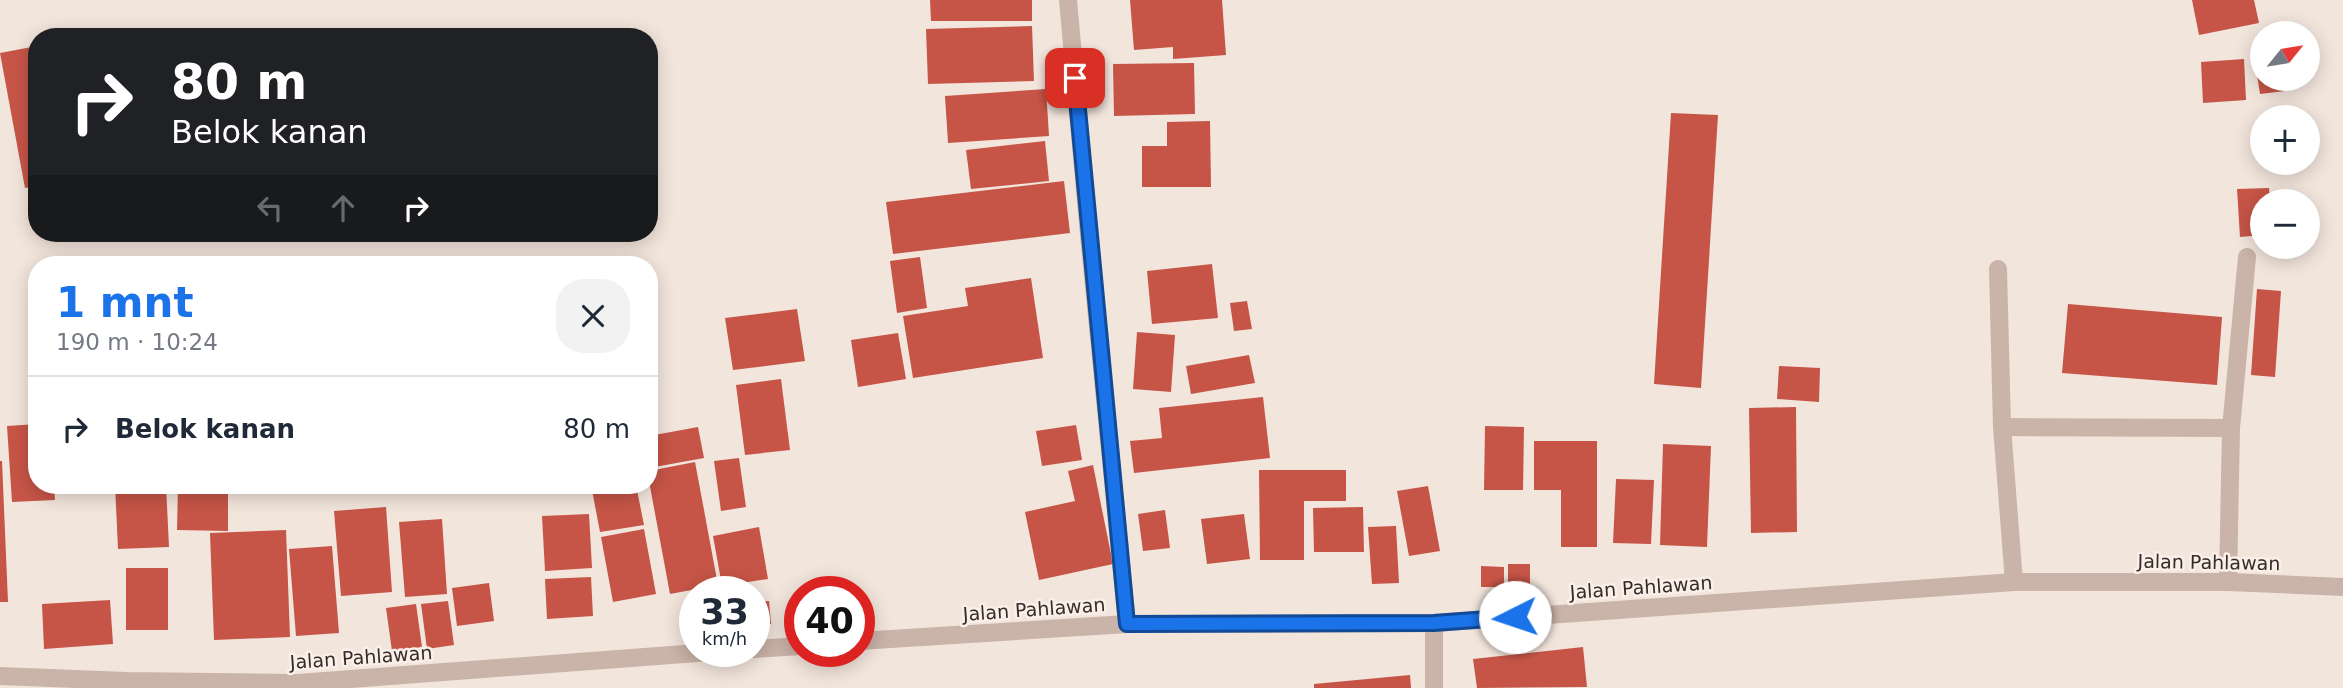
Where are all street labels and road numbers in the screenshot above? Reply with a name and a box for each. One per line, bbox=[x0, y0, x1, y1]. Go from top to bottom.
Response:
street label: Jalan Pahlawan bbox=[2136, 550, 2281, 574]
street label: Jalan Pahlawan bbox=[1568, 571, 1713, 603]
street label: Jalan Pahlawan bbox=[961, 593, 1106, 625]
street label: Jalan Pahlawan bbox=[288, 641, 433, 673]

